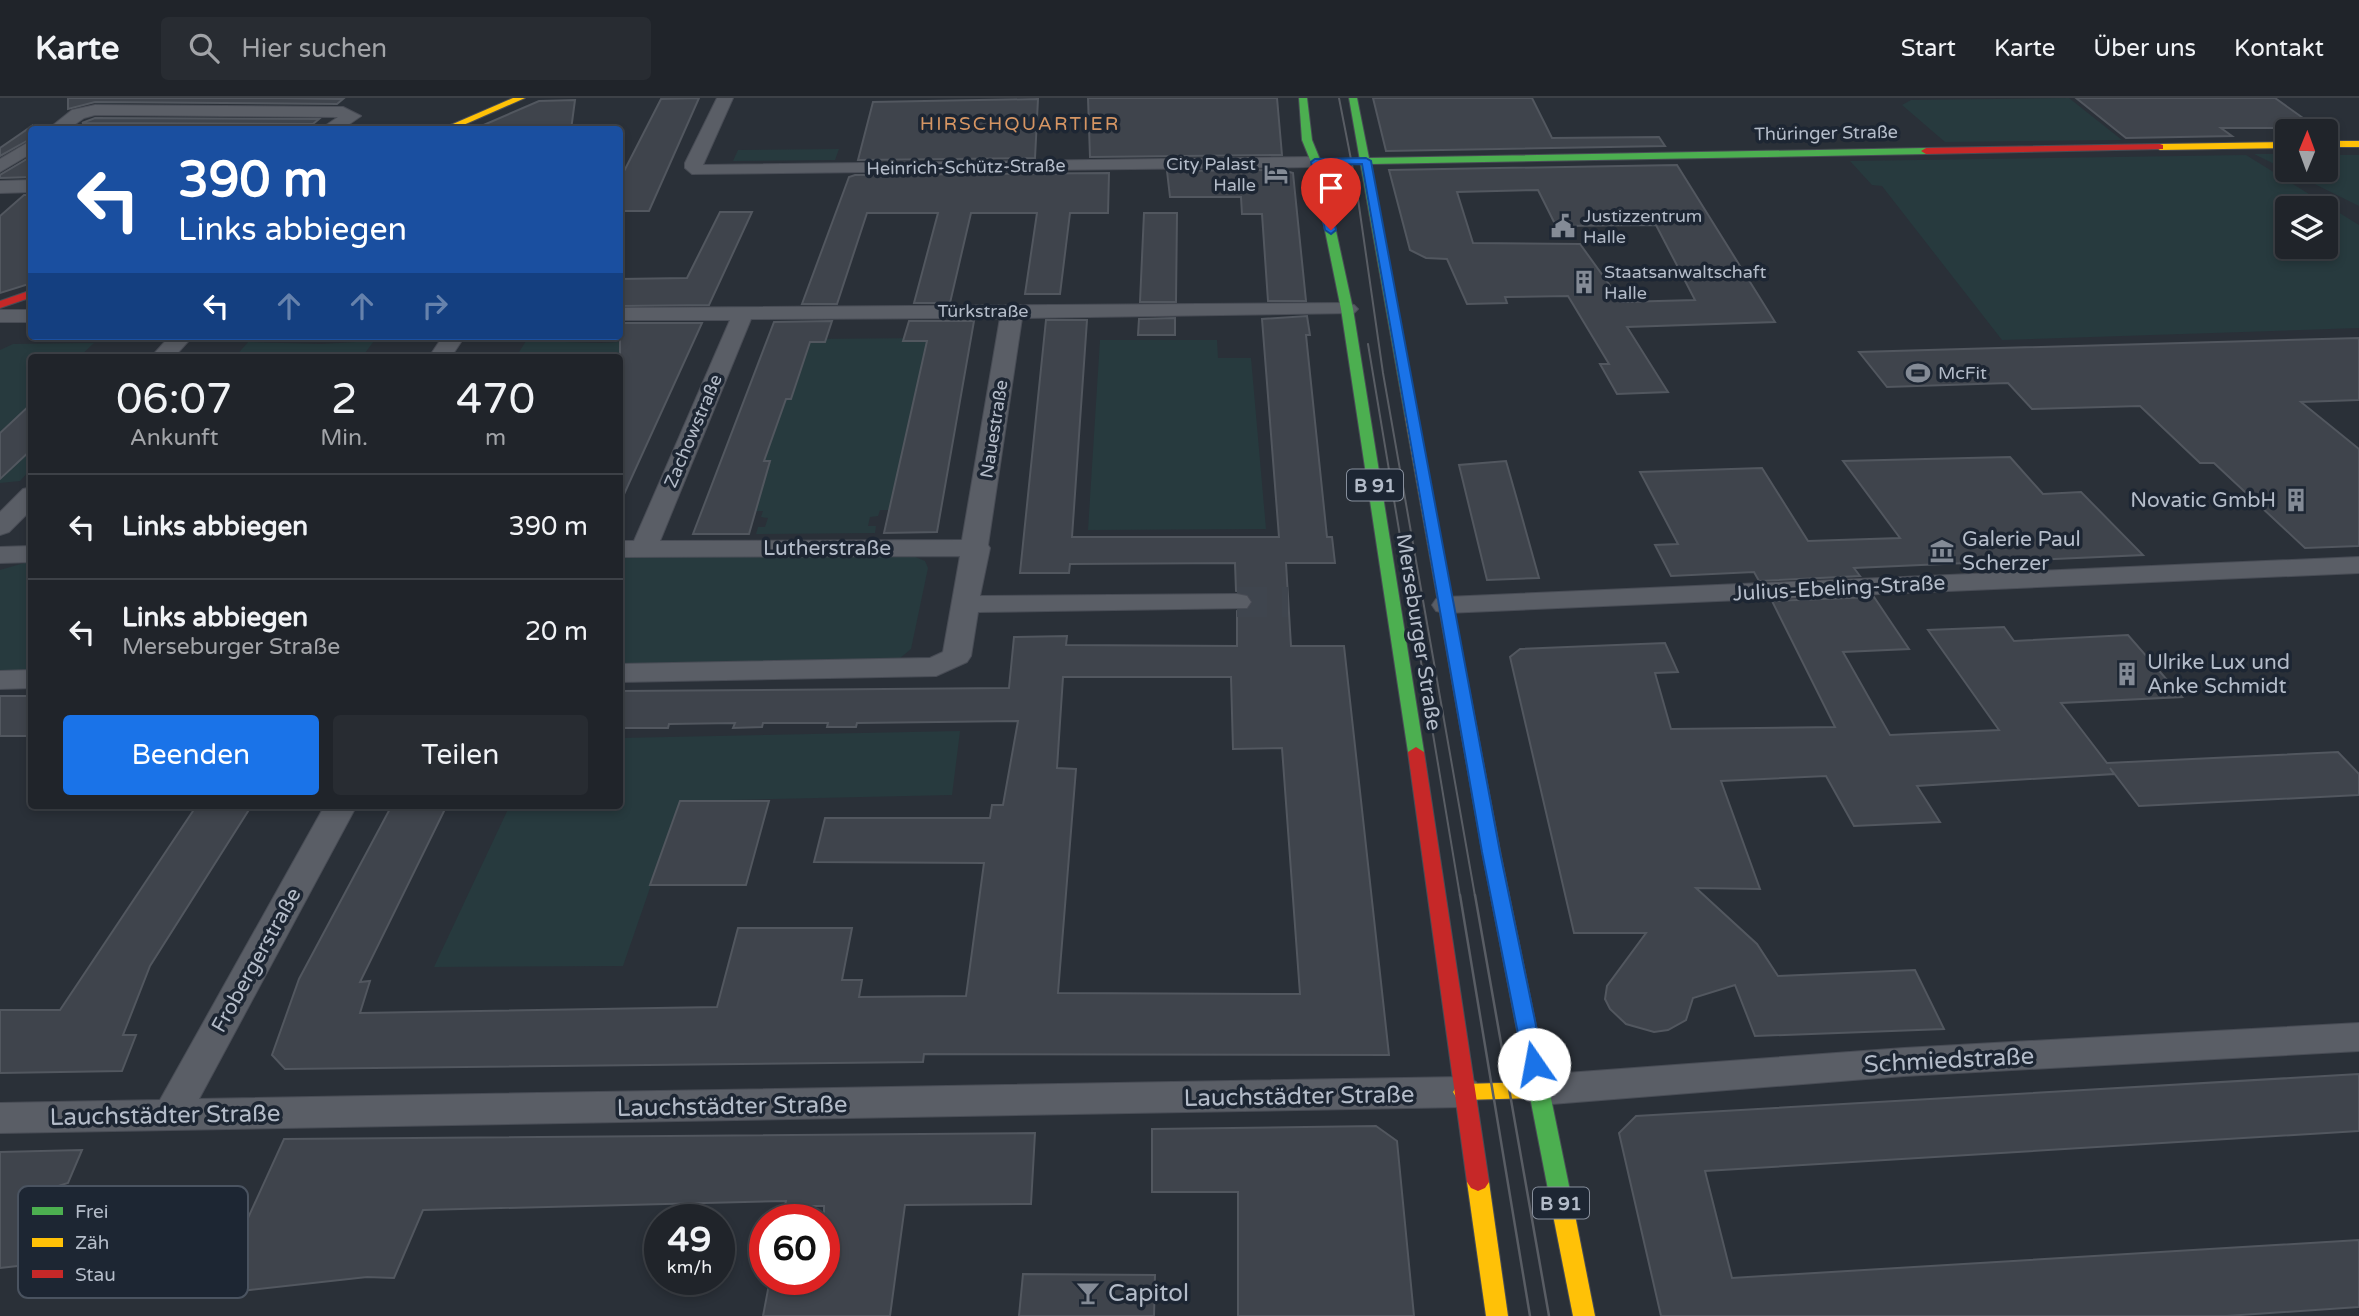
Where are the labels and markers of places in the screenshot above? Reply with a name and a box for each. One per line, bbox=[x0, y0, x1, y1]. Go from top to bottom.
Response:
place label: City Palast Halle bbox=[1166, 153, 1256, 196]
pin bbox=[1301, 158, 1361, 230]
hotel icon: City Palast Halle bbox=[1262, 160, 1290, 188]
place label: Justizzentrum Halle bbox=[1583, 205, 1702, 248]
public building icon: Justizzentrum Halle bbox=[1549, 212, 1577, 240]
place label: Staatsanwaltschaft Halle bbox=[1604, 261, 1766, 304]
building icon: Staatsanwaltschaft Halle bbox=[1570, 268, 1598, 296]
sports icon: McFit bbox=[1904, 359, 1932, 387]
place label: McFit bbox=[1938, 362, 1987, 384]
building icon: Novatic GmbH bbox=[2282, 486, 2310, 514]
place label: Novatic GmbH bbox=[2130, 488, 2276, 513]
place label: Galerie Paul Scherzer bbox=[1962, 527, 2081, 576]
museum icon: Galerie Paul Scherzer bbox=[1928, 537, 1956, 565]
place label: Ulrike Lux und Anke Schmidt bbox=[2147, 650, 2290, 699]
building icon: Ulrike Lux und Anke Schmidt bbox=[2113, 660, 2141, 688]
bar icon: Capitol bbox=[1074, 1279, 1102, 1307]
place label: Capitol bbox=[1108, 1279, 1189, 1308]

